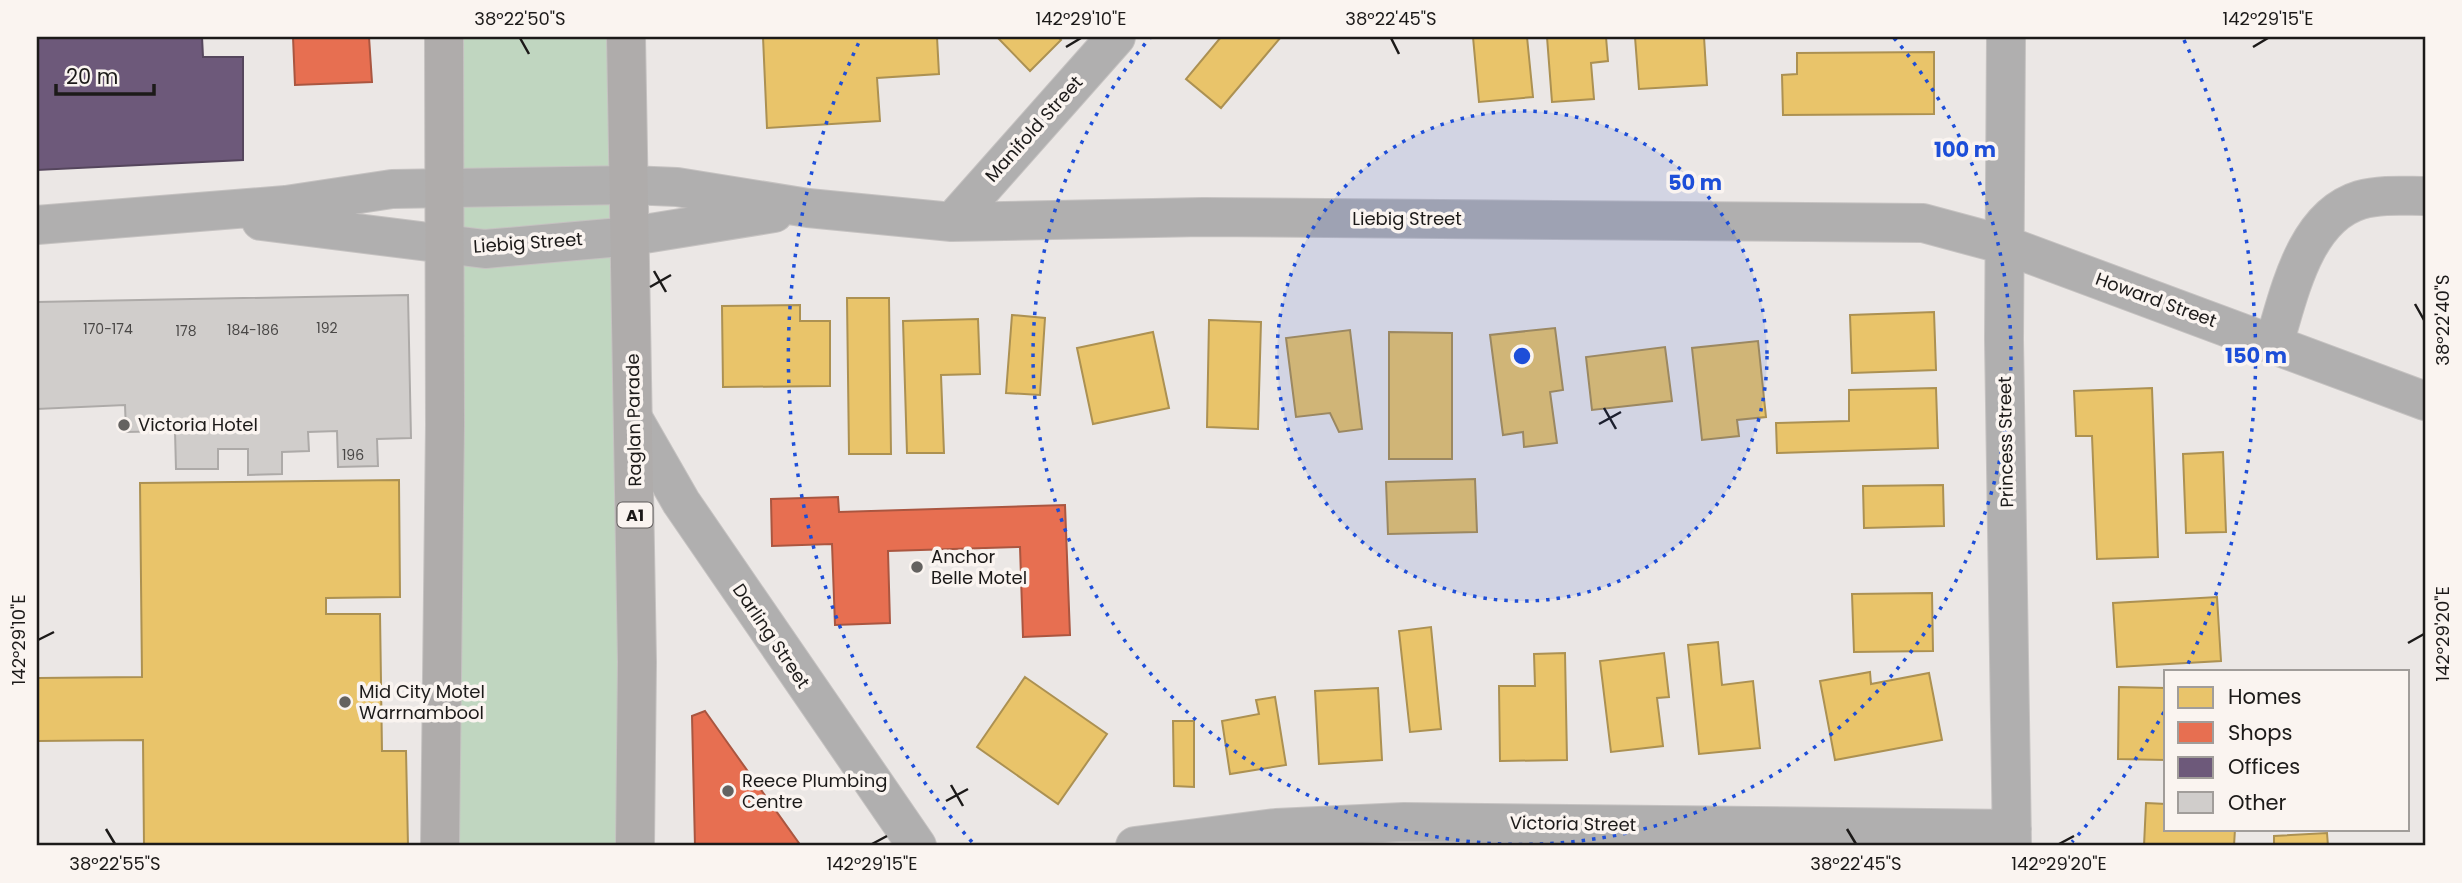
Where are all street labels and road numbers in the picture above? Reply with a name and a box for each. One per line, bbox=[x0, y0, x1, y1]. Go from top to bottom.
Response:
street label: Manifold Street bbox=[979, 70, 1088, 187]
street label: Liebig Street bbox=[1352, 206, 1462, 231]
street label: Liebig Street bbox=[472, 226, 584, 259]
street label: Howard Street bbox=[2092, 266, 2220, 333]
street label: Raglan Parade bbox=[620, 353, 647, 487]
street label: Princess Street bbox=[1992, 376, 2019, 508]
road number: A1 bbox=[618, 502, 652, 528]
street label: Darling Street bbox=[727, 578, 816, 693]
street label: Victoria Street bbox=[1510, 810, 1636, 837]

